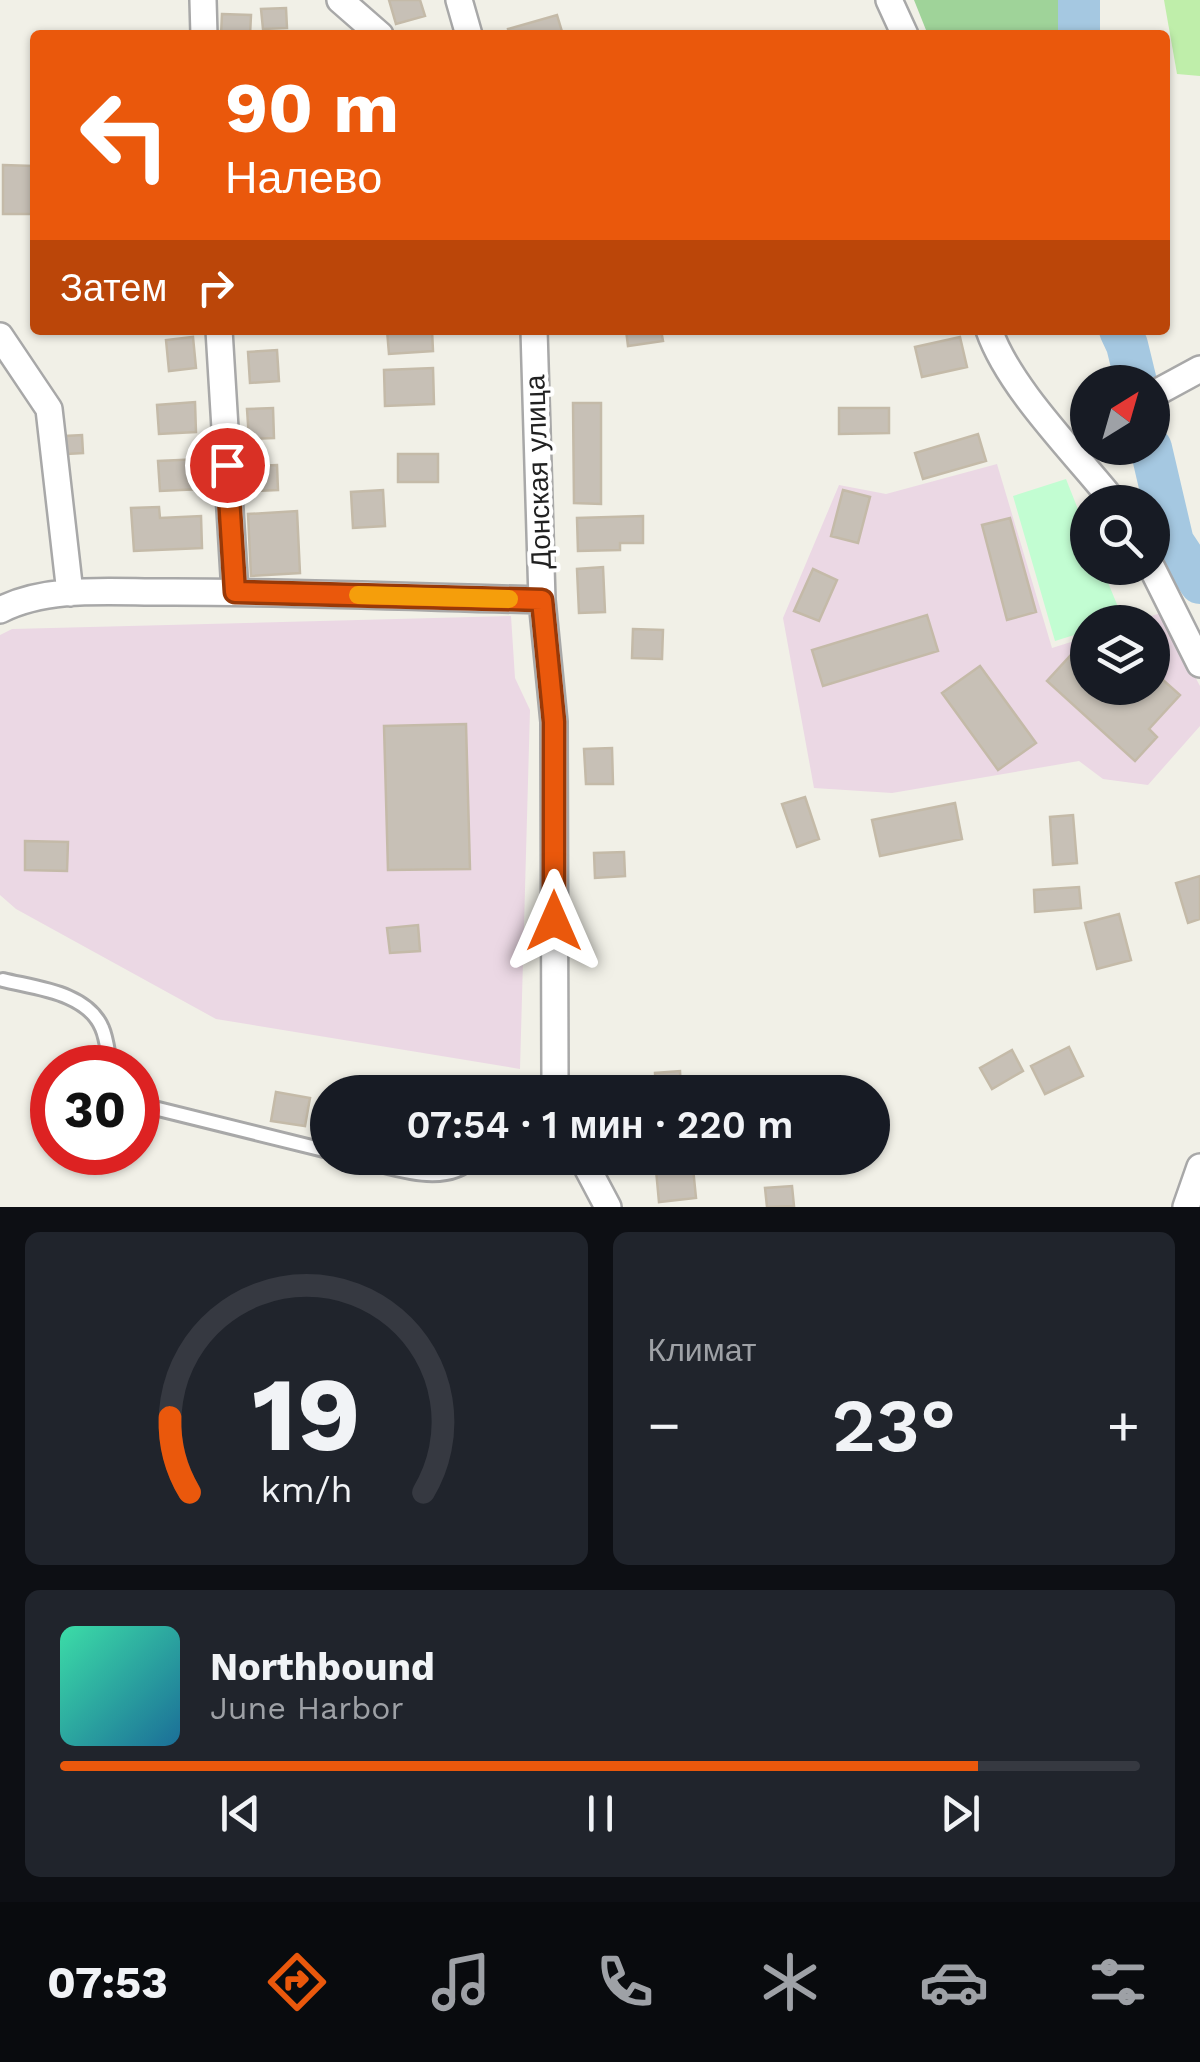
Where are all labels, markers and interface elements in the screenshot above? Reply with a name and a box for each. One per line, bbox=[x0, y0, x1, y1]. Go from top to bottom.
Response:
text: 90 m bbox=[225, 67, 399, 149]
icon: left bbox=[60, 70, 190, 200]
text: Налево bbox=[225, 151, 382, 204]
icon: right bbox=[188, 260, 243, 315]
text: Затем bbox=[60, 266, 168, 310]
north arrow bbox=[1070, 365, 1170, 465]
map controls bbox=[1070, 365, 1170, 705]
street label: Донская улица bbox=[518, 374, 558, 570]
pin bbox=[185, 423, 270, 508]
icon: arrive bbox=[200, 438, 255, 493]
button: search bbox=[1070, 485, 1170, 585]
button: layers bbox=[1070, 605, 1170, 705]
position arrow bbox=[502, 869, 606, 973]
speed limit sign: 30 bbox=[30, 1045, 160, 1175]
text: 07:54 · 1 мин · 220 m bbox=[407, 1103, 793, 1147]
text: Климат bbox=[648, 1331, 756, 1369]
text: 19 bbox=[252, 1353, 361, 1475]
text: 23° bbox=[831, 1381, 956, 1469]
text: − bbox=[648, 1393, 681, 1457]
text: + bbox=[1107, 1393, 1140, 1457]
text: km/h bbox=[260, 1469, 352, 1511]
text: Northbound bbox=[210, 1645, 435, 1689]
text: June Harbor bbox=[210, 1689, 404, 1727]
icon: previous bbox=[213, 1786, 268, 1841]
icon: pause bbox=[573, 1786, 628, 1841]
icon: next bbox=[933, 1786, 988, 1841]
icon: directions bbox=[262, 1947, 332, 2017]
icon: music bbox=[426, 1947, 496, 2017]
icon: phone bbox=[590, 1947, 660, 2017]
icon: climate bbox=[755, 1947, 825, 2017]
icon: car bbox=[919, 1947, 989, 2017]
icon: filters bbox=[1083, 1947, 1153, 2017]
text: 07:53 bbox=[47, 1956, 168, 2009]

